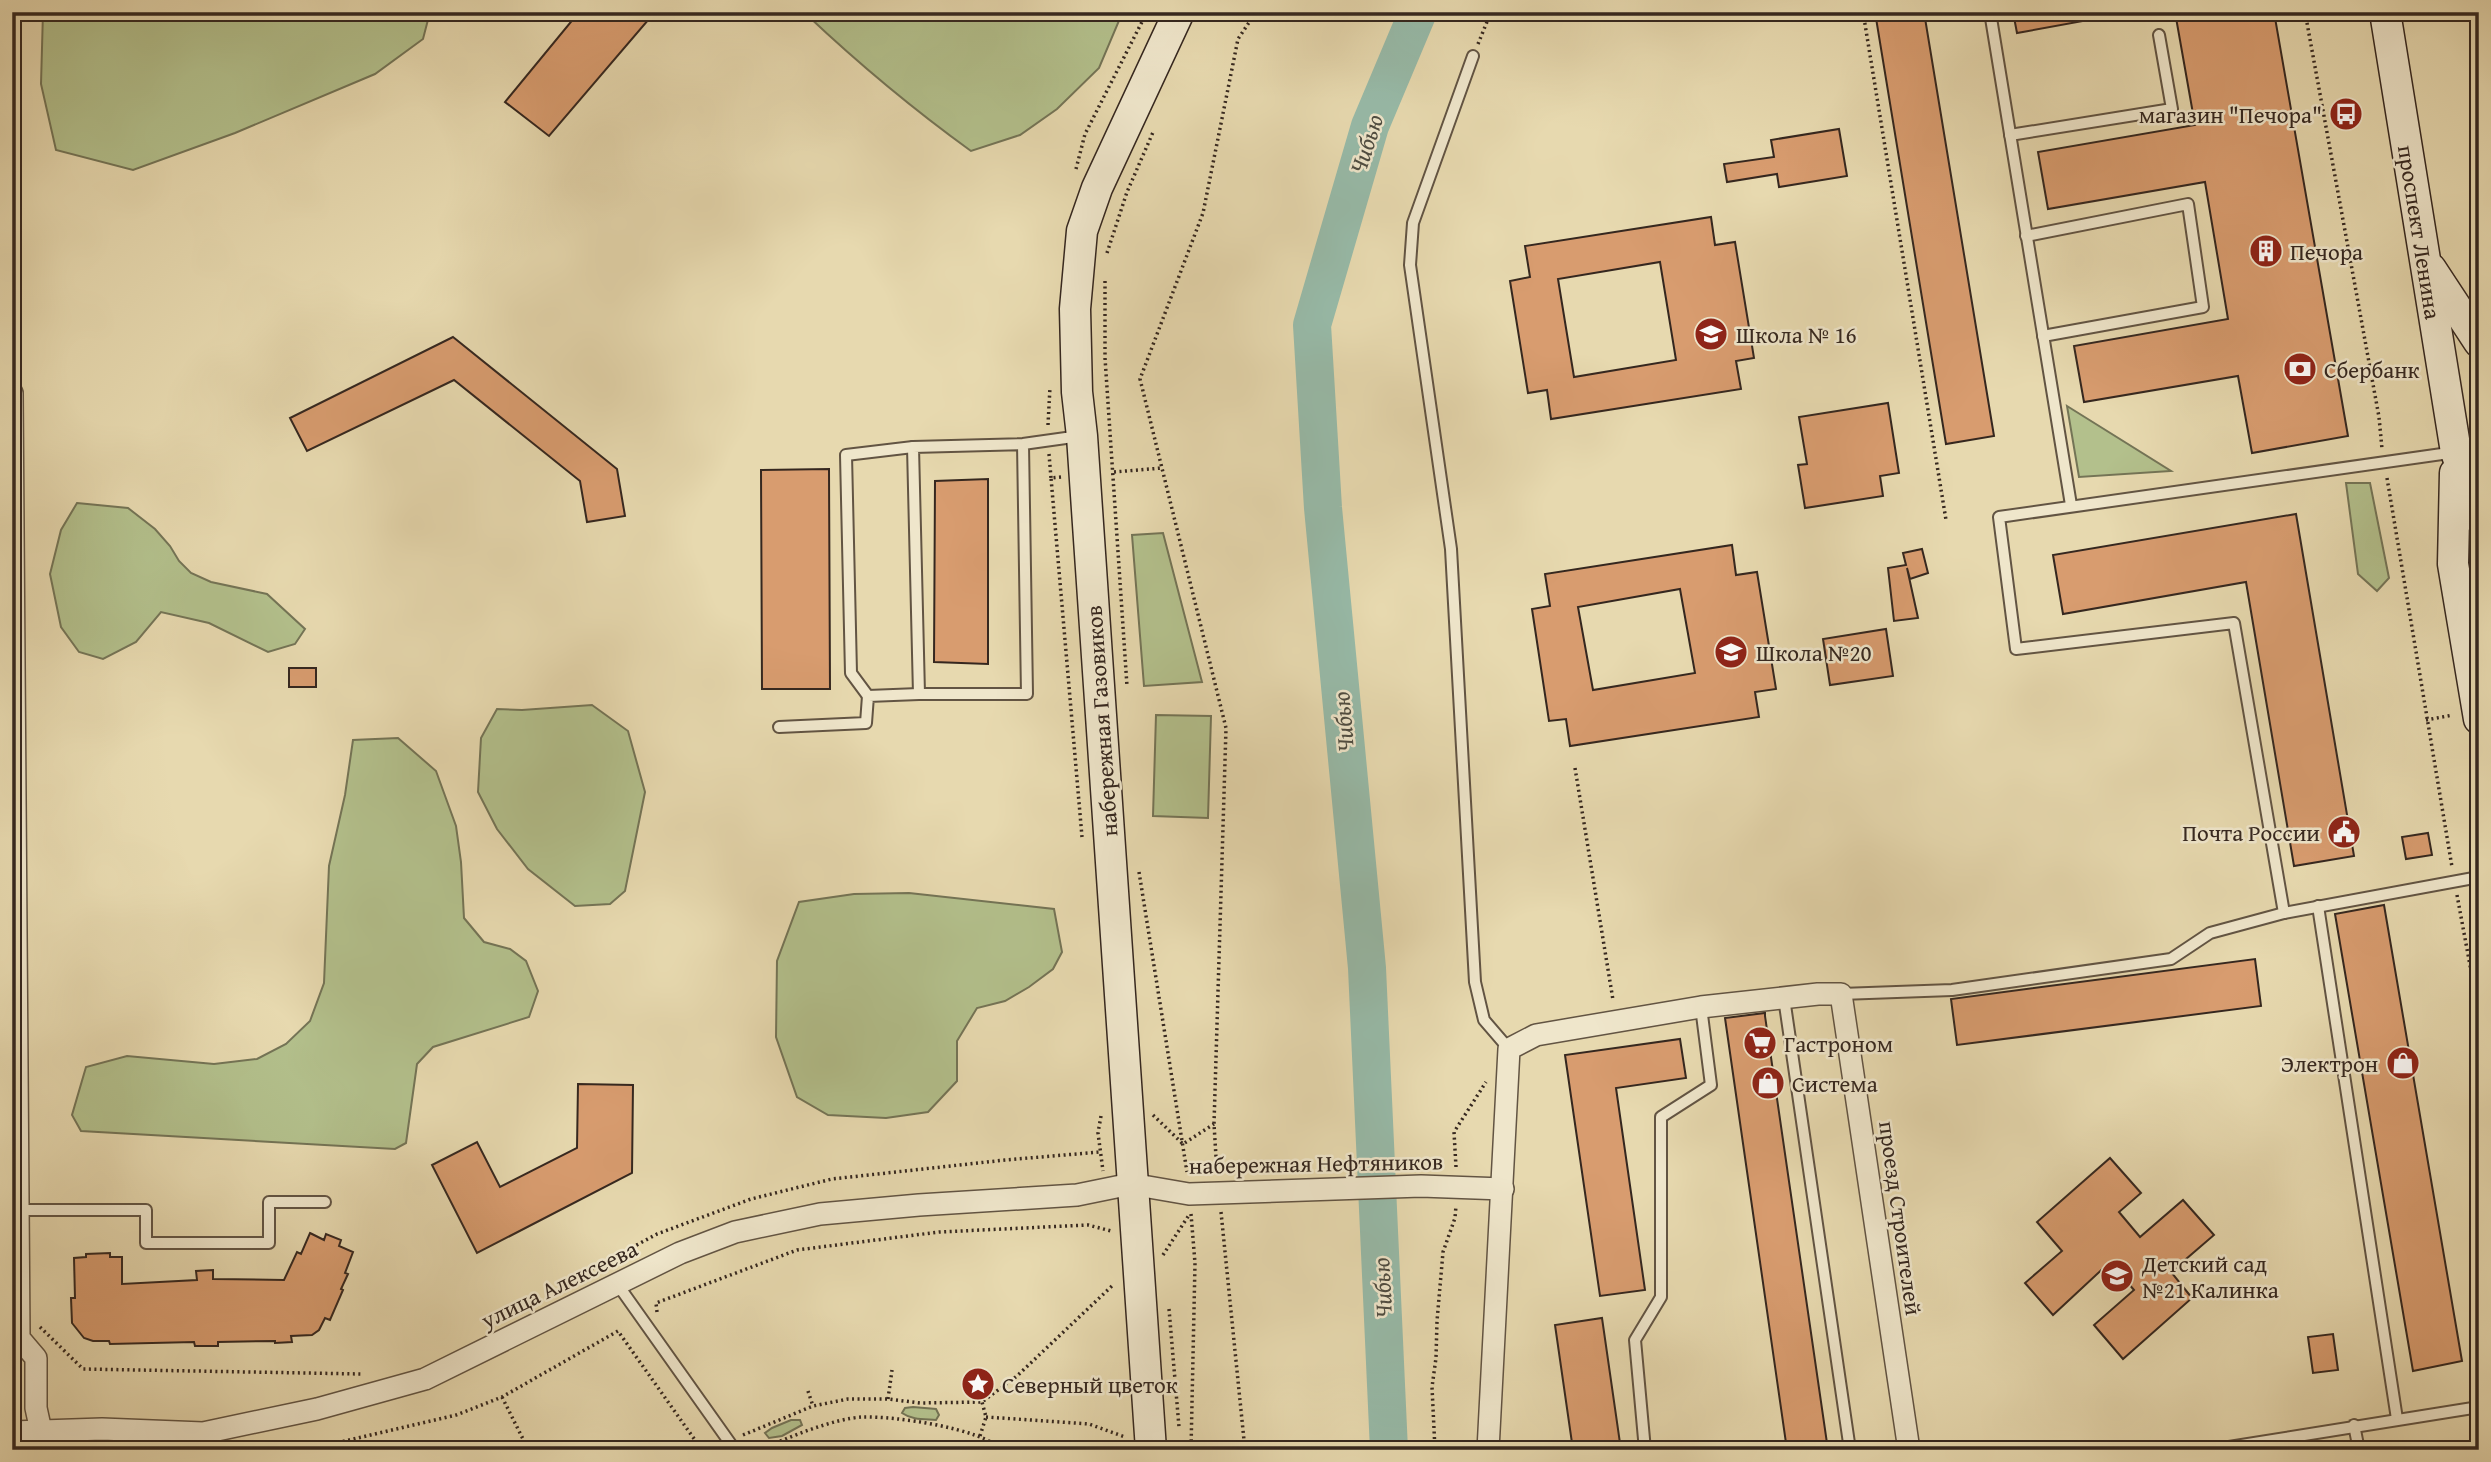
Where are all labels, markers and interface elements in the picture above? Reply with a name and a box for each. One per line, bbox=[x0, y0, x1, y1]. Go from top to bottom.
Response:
bus stop icon: магазин "Печора" bbox=[2327, 95, 2365, 133]
place label: магазин "Печора" bbox=[2139, 98, 2322, 131]
water label: Чибью bbox=[1340, 110, 1392, 178]
street label: проспект Ленина bbox=[2390, 142, 2450, 322]
building icon: Печора bbox=[2247, 232, 2285, 270]
place label: Печора bbox=[2290, 235, 2363, 268]
school or university icon: Школа № 16 bbox=[1692, 315, 1730, 353]
place label: Школа № 16 bbox=[1736, 318, 1857, 351]
bank icon: Сбербанк bbox=[2281, 350, 2319, 388]
place label: Сбербанк bbox=[2324, 353, 2420, 386]
street label: набережная Газовиков bbox=[1076, 604, 1126, 838]
school or university icon: Школа №20 bbox=[1712, 633, 1750, 671]
place label: Школа №20 bbox=[1756, 636, 1872, 669]
water label: Чибью bbox=[1323, 690, 1363, 754]
public building icon: Почта России bbox=[2325, 813, 2363, 851]
place label: Почта России bbox=[2182, 816, 2320, 849]
supermarket icon: Гастроном bbox=[1741, 1024, 1779, 1062]
place label: Гастроном bbox=[1784, 1027, 1893, 1060]
shop icon: Электрон bbox=[2384, 1044, 2422, 1082]
place label: Электрон bbox=[2281, 1047, 2378, 1080]
shop icon: Система bbox=[1749, 1064, 1787, 1102]
place label: Система bbox=[1792, 1067, 1878, 1100]
street label: проезд Строителей bbox=[1871, 1119, 1931, 1318]
street label: набережная Нефтяников bbox=[1189, 1144, 1443, 1182]
street label: улица Алексеева bbox=[474, 1232, 643, 1337]
place label: Детский сад №21 Калинка bbox=[2141, 1247, 2279, 1306]
water label: Чибью bbox=[1363, 1257, 1401, 1319]
school or university icon: Детский сад №21 Калинка bbox=[2098, 1257, 2136, 1295]
place icon: Северный цветок bbox=[959, 1365, 997, 1403]
place label: Северный цветок bbox=[1002, 1368, 1178, 1401]

